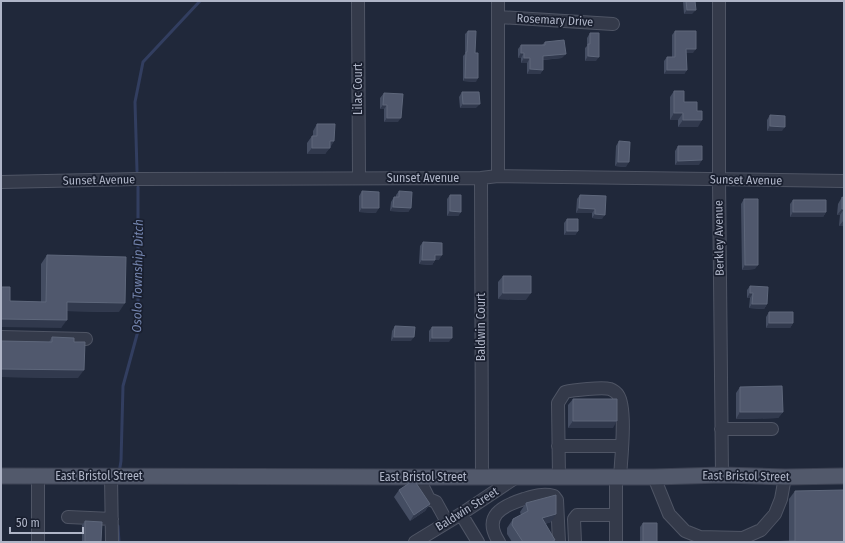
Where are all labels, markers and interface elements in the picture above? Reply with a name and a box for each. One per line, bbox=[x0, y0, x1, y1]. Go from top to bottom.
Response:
street label: Rosemary Drive bbox=[516, 11, 594, 29]
street label: Lilac Court bbox=[351, 63, 365, 115]
street label: Sunset Avenue bbox=[387, 171, 459, 185]
street label: Sunset Avenue bbox=[63, 172, 135, 188]
street label: Sunset Avenue bbox=[710, 172, 782, 188]
street label: Berkley Avenue bbox=[711, 200, 727, 276]
water label: Osolo Township Ditch bbox=[129, 219, 146, 333]
street label: Baldwin Court bbox=[474, 293, 488, 361]
street label: East Bristol Street bbox=[702, 468, 790, 484]
street label: East Bristol Street bbox=[55, 469, 143, 483]
street label: East Bristol Street bbox=[379, 470, 467, 484]
street label: Baldwin Street bbox=[433, 484, 501, 534]
scale bar bbox=[10, 509, 83, 535]
text: 50 m bbox=[16, 516, 40, 530]

